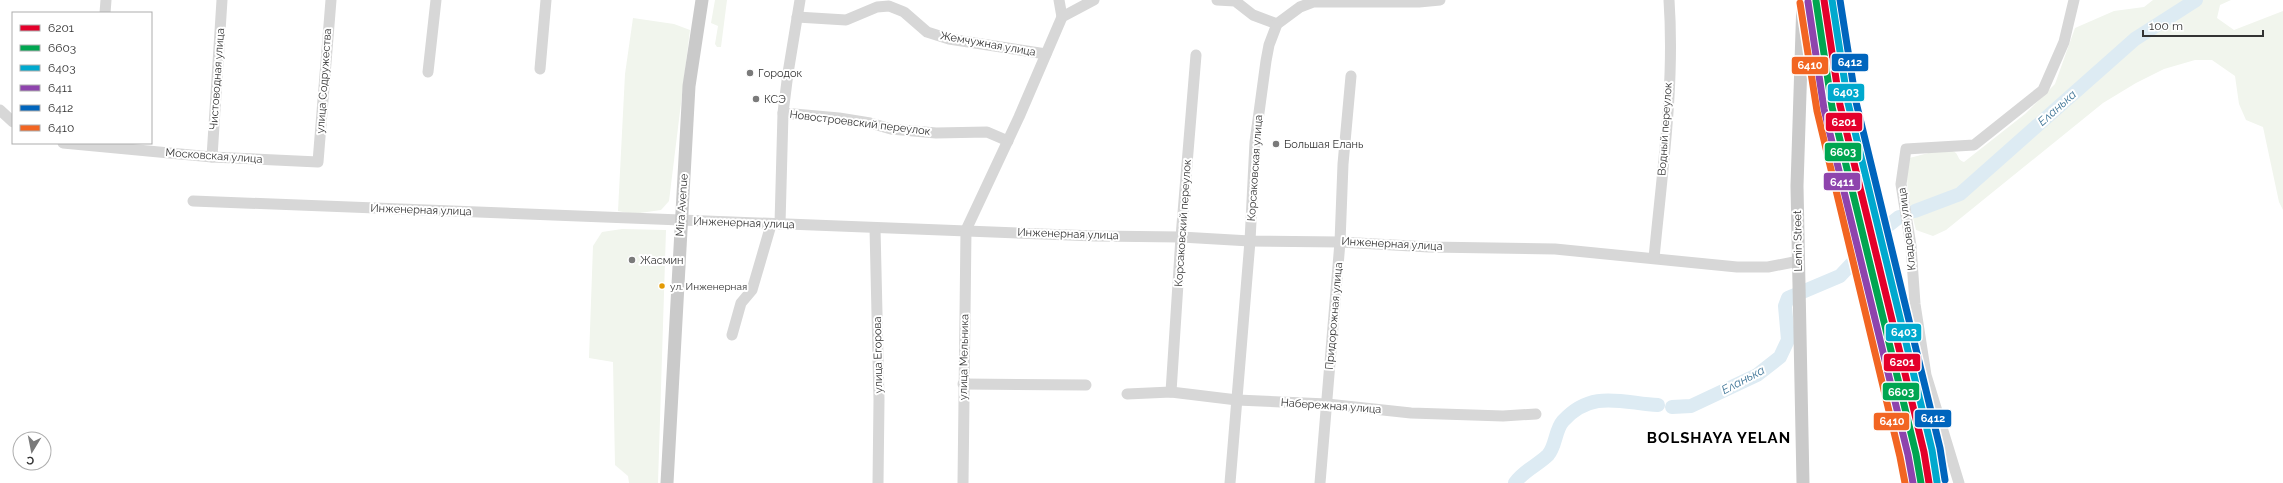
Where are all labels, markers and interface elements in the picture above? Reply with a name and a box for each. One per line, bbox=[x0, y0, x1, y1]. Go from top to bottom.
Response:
legend bbox=[12, 12, 152, 144]
scale bar bbox=[2143, 12, 2263, 38]
text: 100 m bbox=[2149, 19, 2183, 33]
text: 6201 bbox=[48, 21, 74, 35]
street label: Чистоводная улица bbox=[207, 28, 227, 130]
street label: улица Содружества bbox=[314, 28, 334, 134]
street label: Жемчужная улица bbox=[939, 29, 1037, 59]
text: 6603 bbox=[48, 41, 76, 55]
line badge: 6412 bbox=[1831, 53, 1869, 72]
line badge: 6410 bbox=[1791, 56, 1829, 75]
text: 6412 bbox=[1838, 56, 1862, 69]
text: 6410 bbox=[1797, 59, 1823, 72]
text: 6403 bbox=[48, 61, 76, 75]
place label: Городок bbox=[758, 67, 802, 80]
marker: Городок bbox=[745, 68, 755, 78]
text: 6411 bbox=[48, 81, 72, 95]
street label: Водный переулок bbox=[1655, 82, 1675, 176]
line badge: 6403 bbox=[1827, 83, 1865, 102]
text: 6403 bbox=[1833, 86, 1859, 99]
water label: Еланька bbox=[2035, 87, 2079, 129]
place label: КСЭ bbox=[764, 93, 786, 106]
marker: КСЭ bbox=[751, 94, 761, 104]
text: 6412 bbox=[48, 101, 73, 115]
street label: Новостроевский переулок bbox=[789, 108, 931, 138]
line badge: 6201 bbox=[1825, 112, 1863, 132]
street label: Корсаковская улица bbox=[1245, 114, 1265, 222]
text: 6201 bbox=[1831, 116, 1857, 129]
text: 6410 bbox=[48, 121, 74, 135]
place label: Большая Елань bbox=[1284, 138, 1364, 151]
marker: Большая Елань bbox=[1271, 139, 1281, 149]
line badge: 6603 bbox=[1824, 142, 1862, 162]
street label: Московская улица bbox=[165, 146, 263, 166]
text: 6603 bbox=[1830, 146, 1856, 159]
street label: Корсаковский переулок bbox=[1172, 159, 1194, 287]
line badge: 6411 bbox=[1823, 172, 1861, 191]
street label: Mira Avenue bbox=[673, 173, 691, 237]
text: 6411 bbox=[1830, 176, 1854, 189]
street label: Кладовая улица bbox=[1895, 187, 1919, 271]
street label: Инженерная улица bbox=[370, 202, 472, 218]
street label: Lenin Street bbox=[1791, 210, 1805, 272]
street label: Инженерная улица bbox=[693, 215, 795, 231]
street label: Инженерная улица bbox=[1017, 226, 1119, 242]
street label: Инженерная улица bbox=[1341, 235, 1443, 253]
place label: Жасмин bbox=[640, 254, 684, 267]
marker: Жасмин bbox=[627, 255, 637, 265]
street label: Придорожная улица bbox=[1323, 262, 1345, 370]
marker: ул. Инженерная bbox=[657, 281, 667, 291]
place label: ул. Инженерная bbox=[670, 281, 747, 292]
street label: улица Мельника bbox=[957, 314, 971, 400]
street label: улица Егорова bbox=[871, 317, 885, 393]
line badge: 6403 bbox=[1885, 323, 1922, 342]
text: 6403 bbox=[1891, 326, 1917, 339]
line badge: 6201 bbox=[1883, 353, 1921, 372]
text: 6201 bbox=[1889, 356, 1915, 369]
water label: Еланька bbox=[1719, 363, 1767, 397]
line badge: 6603 bbox=[1882, 382, 1920, 401]
text: 6603 bbox=[1888, 386, 1914, 399]
street label: Набережная улица bbox=[1280, 396, 1382, 416]
line badge: 6412 bbox=[1914, 409, 1952, 428]
line badge: 6410 bbox=[1873, 412, 1910, 431]
text: 6412 bbox=[1921, 412, 1945, 425]
text: 6410 bbox=[1879, 415, 1905, 428]
district label: BOLSHAYA YELAN bbox=[1647, 429, 1791, 447]
north arrow bbox=[12, 431, 52, 471]
text: С bbox=[25, 453, 35, 467]

